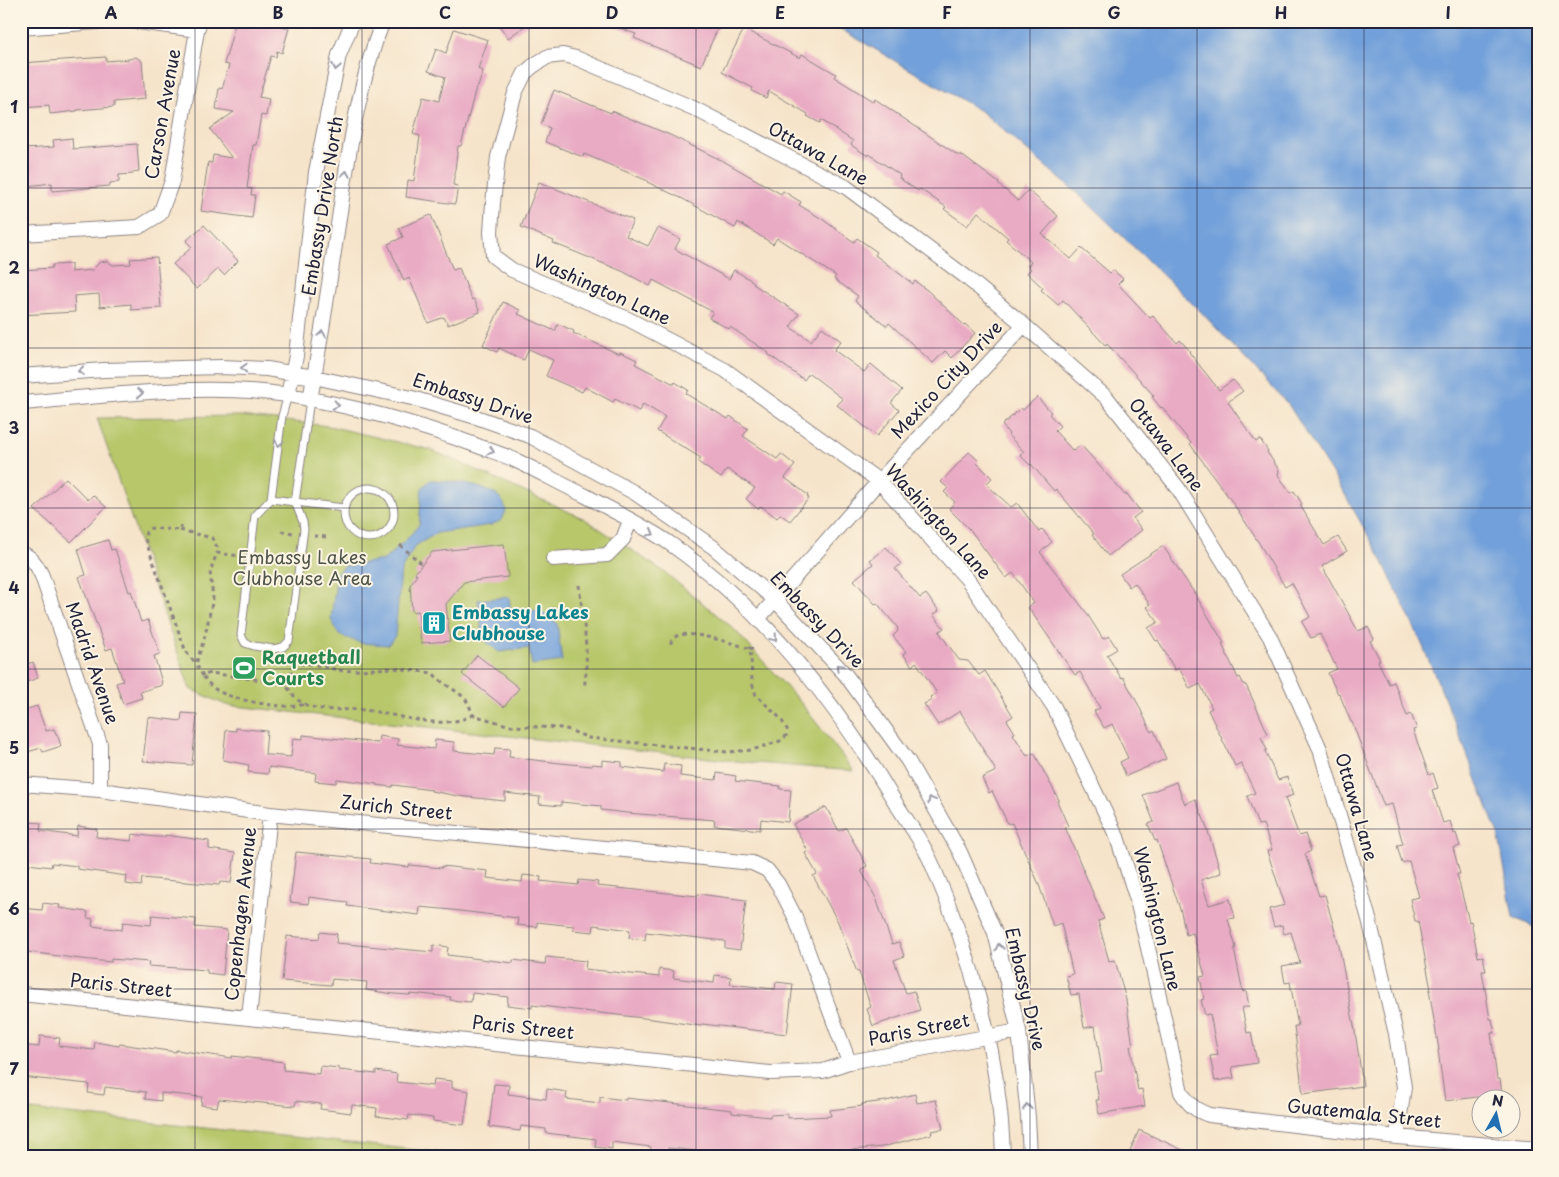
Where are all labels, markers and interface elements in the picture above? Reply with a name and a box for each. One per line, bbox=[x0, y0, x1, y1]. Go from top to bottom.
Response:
text: A bbox=[105, 0, 118, 24]
text: B bbox=[273, 0, 284, 24]
text: C bbox=[439, 0, 451, 24]
text: D bbox=[606, 0, 618, 24]
text: E bbox=[775, 0, 785, 24]
text: F bbox=[942, 0, 952, 24]
text: G bbox=[1107, 0, 1121, 24]
text: H bbox=[1275, 0, 1287, 24]
text: I bbox=[1445, 0, 1451, 24]
street label: Carson Avenue bbox=[137, 46, 186, 181]
one-way arrow bbox=[332, 62, 342, 71]
text: 1 bbox=[10, 94, 18, 118]
street label: Embassy Drive North bbox=[294, 114, 349, 298]
street label: Ottawa Lane bbox=[764, 114, 874, 191]
one-way arrow bbox=[340, 169, 350, 178]
street label: Washington Lane bbox=[530, 246, 676, 331]
text: 2 bbox=[8, 255, 20, 279]
street label: Mexico City Drive bbox=[884, 314, 1008, 444]
one-way arrow bbox=[316, 330, 326, 339]
one-way arrow bbox=[239, 363, 247, 373]
street label: Embassy Drive bbox=[410, 365, 538, 430]
one-way arrow bbox=[77, 366, 85, 377]
one-way arrow bbox=[136, 388, 144, 399]
street label: Ottawa Lane bbox=[1123, 392, 1211, 497]
one-way arrow bbox=[331, 400, 340, 410]
text: 3 bbox=[9, 415, 19, 439]
one-way arrow bbox=[274, 439, 284, 448]
one-way arrow bbox=[487, 445, 495, 455]
street label: Washington Lane bbox=[880, 457, 999, 585]
one-way arrow bbox=[646, 527, 655, 537]
park label: Embassy Lakes Clubhouse Area bbox=[233, 543, 372, 591]
street label: Embassy Drive bbox=[765, 564, 872, 674]
text: 4 bbox=[9, 575, 20, 599]
street label: Madrid Avenue bbox=[60, 598, 127, 728]
place label: Embassy Lakes Clubhouse bbox=[452, 598, 589, 646]
building icon: Embassy Lakes Clubhouse bbox=[421, 610, 447, 636]
one-way arrow bbox=[768, 632, 777, 641]
place label: Raquetball Courts bbox=[262, 643, 360, 691]
sports icon: Raquetball Courts bbox=[231, 655, 257, 681]
one-way arrow bbox=[836, 664, 845, 673]
text: 5 bbox=[9, 735, 19, 759]
street label: Ottawa Lane bbox=[1329, 749, 1386, 864]
street label: Zurich Street bbox=[339, 787, 454, 826]
one-way arrow bbox=[927, 797, 937, 806]
street label: Copenhagen Avenue bbox=[217, 825, 262, 1002]
street label: Washington Lane bbox=[1127, 844, 1189, 994]
text: 6 bbox=[8, 896, 20, 920]
street label: Embassy Drive bbox=[999, 924, 1054, 1053]
one-way arrow bbox=[994, 943, 1005, 952]
street label: Paris Street bbox=[69, 966, 174, 1003]
street label: Paris Street bbox=[866, 1006, 972, 1052]
street label: Paris Street bbox=[471, 1008, 576, 1045]
text: 7 bbox=[9, 1056, 19, 1080]
text: N bbox=[1491, 1089, 1505, 1112]
north arrow bbox=[1472, 1090, 1522, 1140]
street label: Guatemala Street bbox=[1286, 1091, 1442, 1134]
one-way arrow bbox=[1022, 1103, 1033, 1111]

